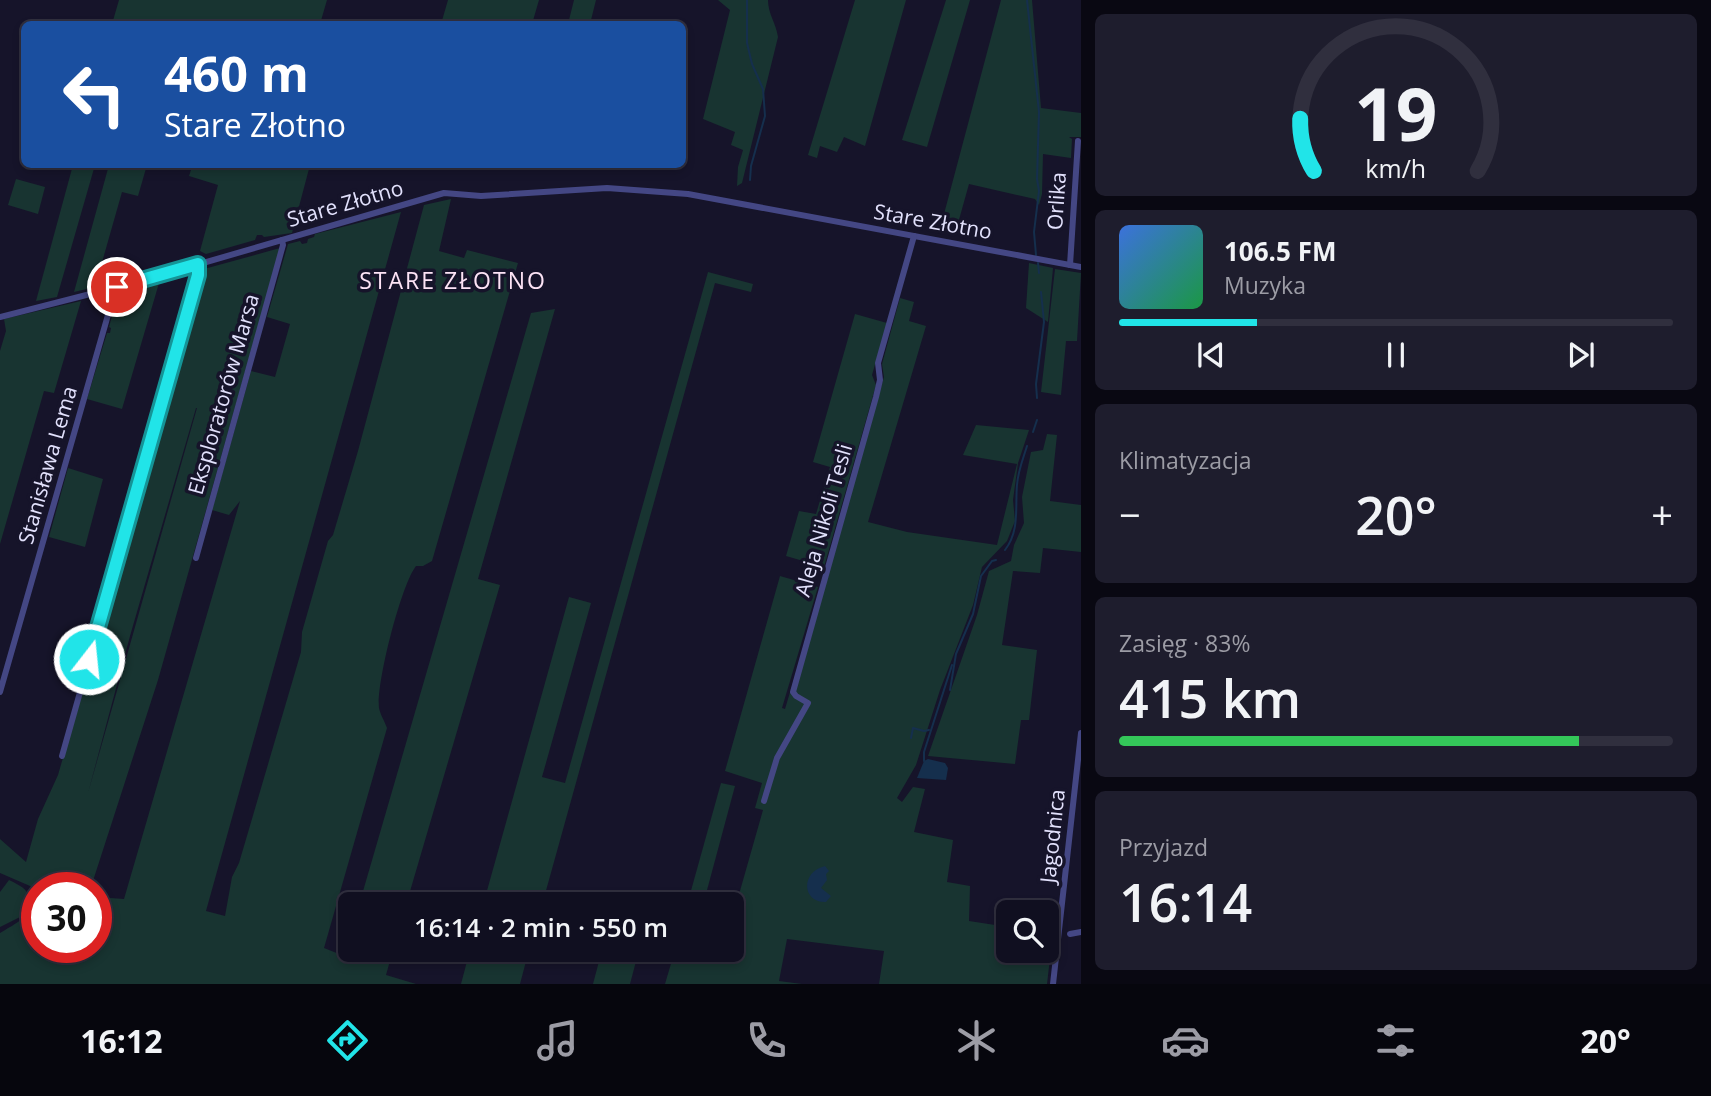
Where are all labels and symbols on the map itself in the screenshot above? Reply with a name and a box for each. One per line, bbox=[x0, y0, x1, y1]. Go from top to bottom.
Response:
street label: Orlika bbox=[1040, 171, 1072, 231]
street label: Stare Złotno bbox=[284, 173, 406, 233]
street label: Stare Złotno bbox=[872, 197, 994, 245]
pin bbox=[87, 257, 147, 317]
district label: STARE ZŁOTNO bbox=[359, 264, 547, 296]
street label: Eksploratorów Marsa bbox=[181, 290, 265, 498]
street label: Stanisława Lema bbox=[11, 383, 83, 547]
street label: Aleja Nikoli Tesli bbox=[788, 440, 858, 600]
position arrow bbox=[52, 622, 126, 696]
street label: Jagodnica bbox=[1033, 788, 1071, 886]
speed limit sign: 30 bbox=[21, 872, 112, 963]

